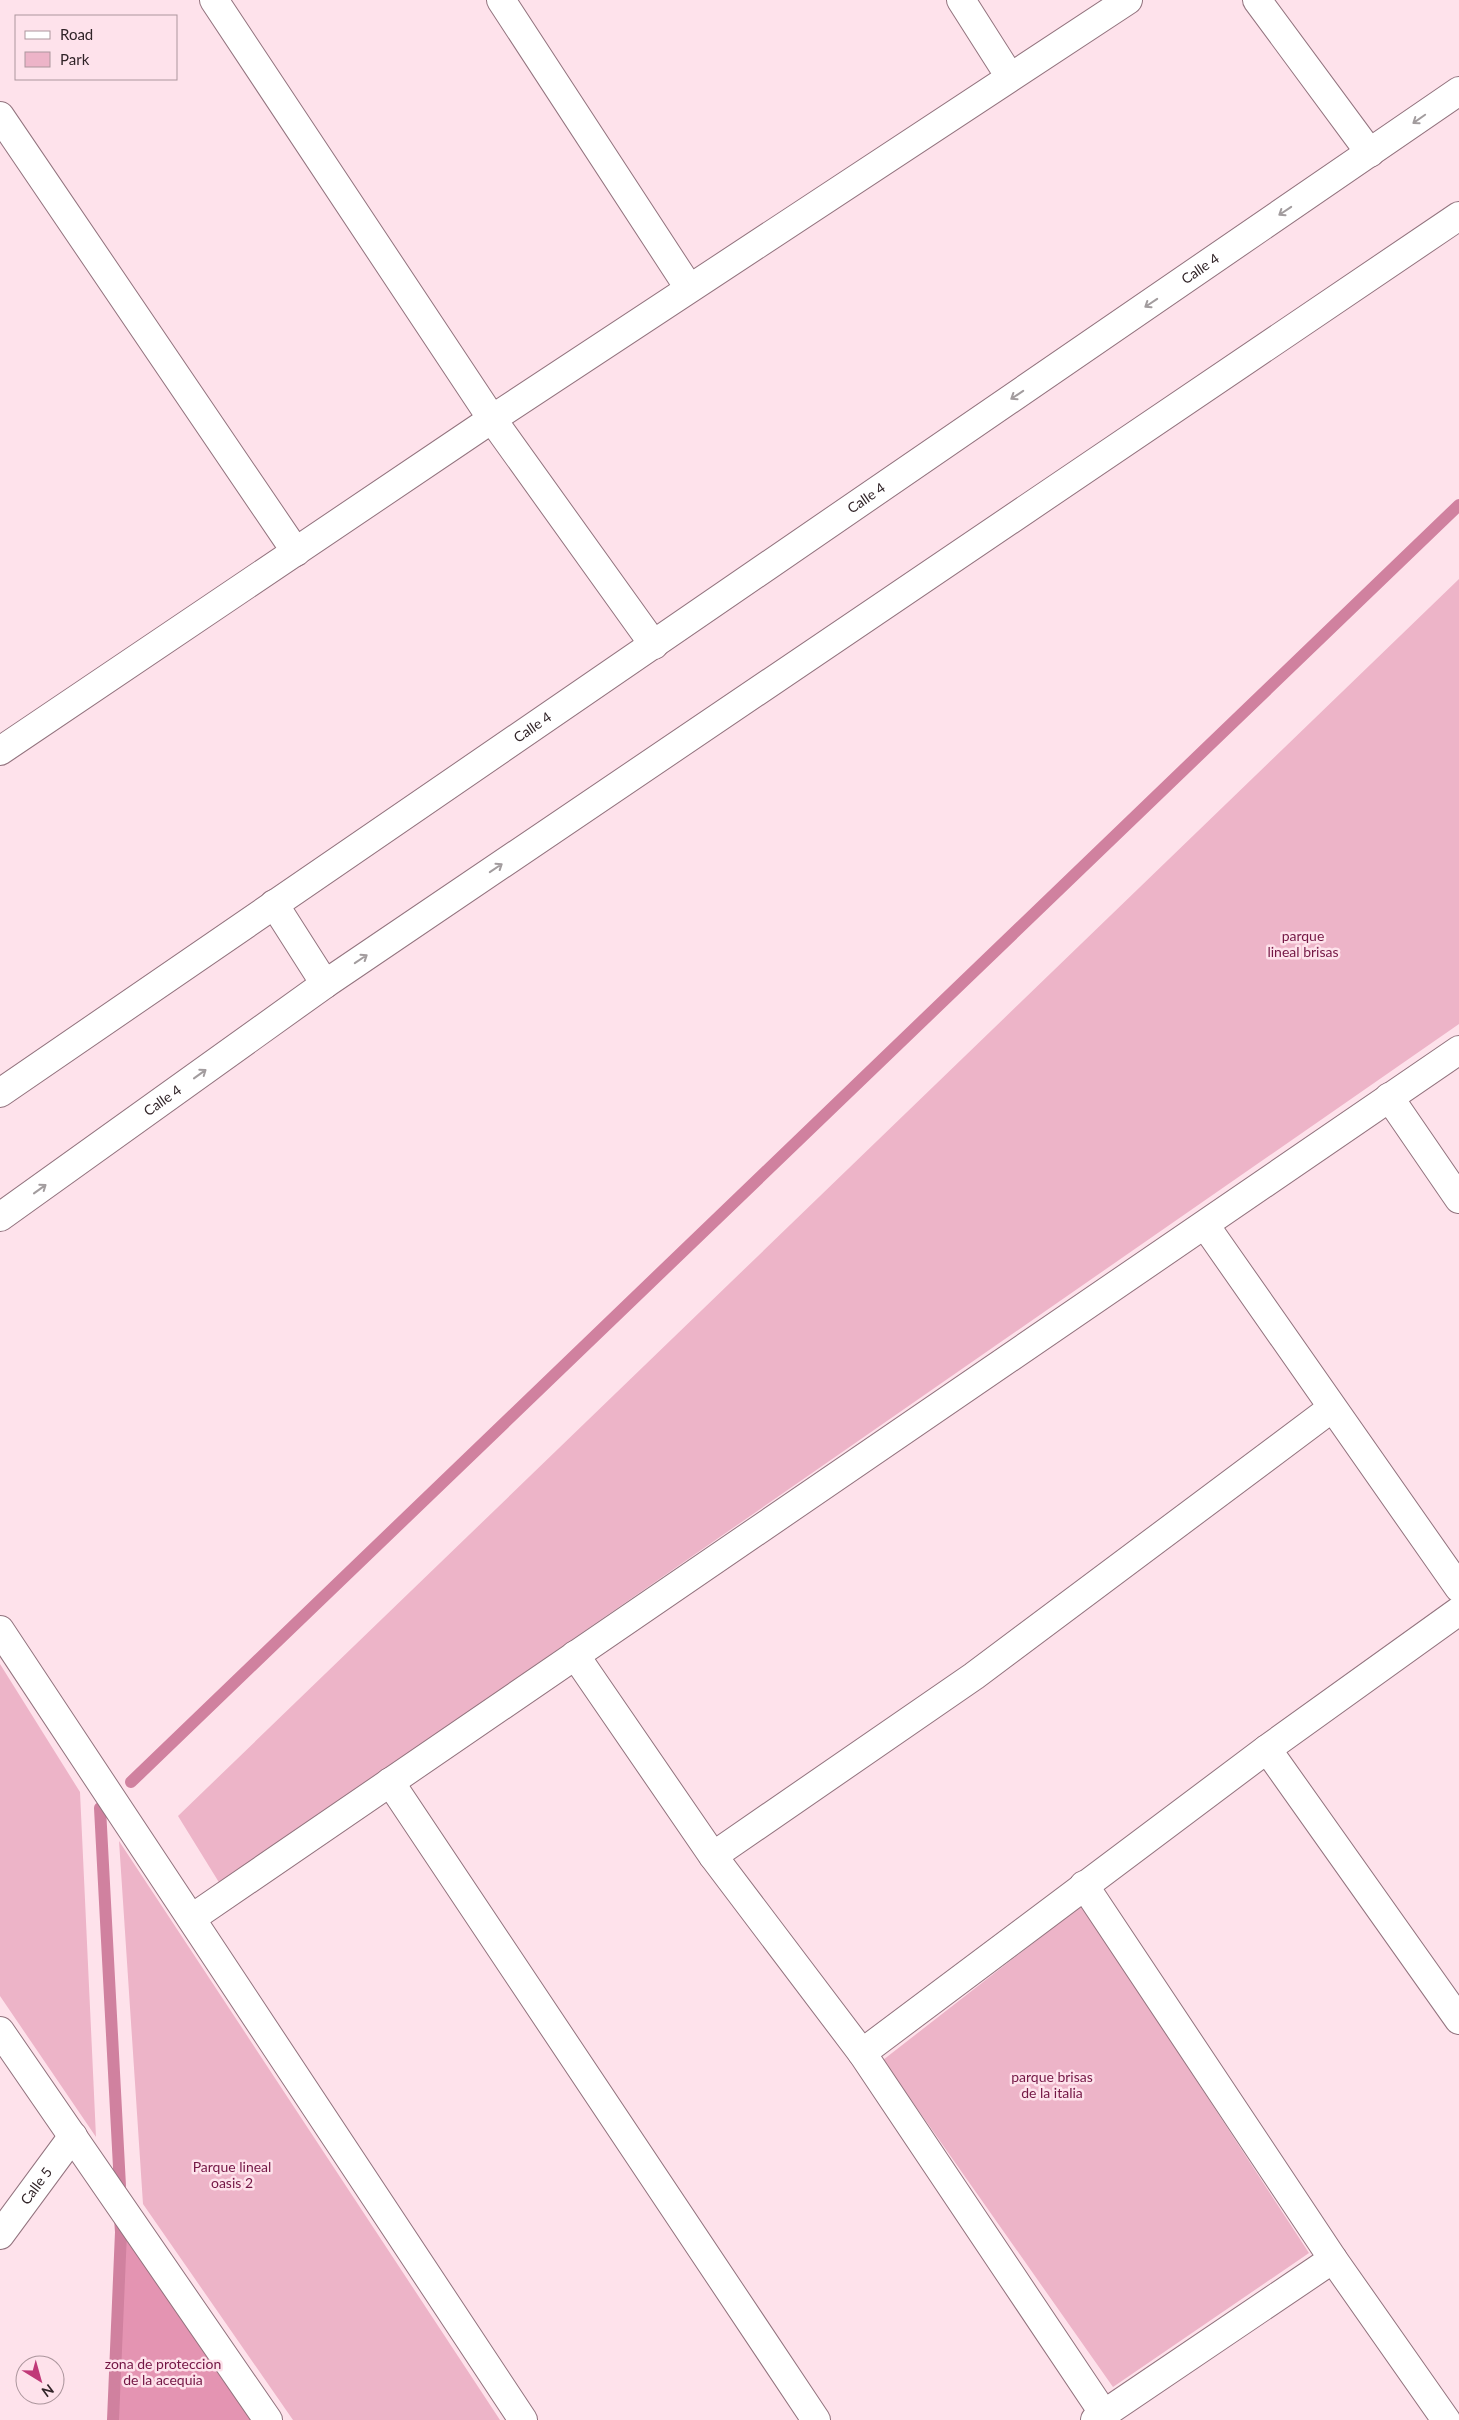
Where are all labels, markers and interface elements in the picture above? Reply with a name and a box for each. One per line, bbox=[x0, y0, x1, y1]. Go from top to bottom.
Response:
legend bbox=[15, 15, 178, 80]
text: Road bbox=[60, 25, 93, 43]
text: Park bbox=[60, 50, 90, 68]
one-way arrow bbox=[1412, 114, 1426, 124]
one-way arrow bbox=[1278, 206, 1292, 216]
street label: Calle 4 bbox=[1178, 249, 1222, 287]
one-way arrow bbox=[1144, 298, 1158, 308]
one-way arrow bbox=[1010, 390, 1024, 400]
street label: Calle 4 bbox=[844, 479, 888, 517]
street label: Calle 4 bbox=[510, 708, 554, 746]
one-way arrow bbox=[488, 863, 502, 873]
park label: parque lineal brisas bbox=[1267, 927, 1339, 960]
one-way arrow bbox=[354, 954, 368, 964]
one-way arrow bbox=[193, 1068, 206, 1079]
street label: Calle 4 bbox=[140, 1081, 184, 1119]
one-way arrow bbox=[32, 1184, 46, 1194]
park label: parque brisas de la italia bbox=[1011, 2068, 1093, 2101]
park label: Parque lineal oasis 2 bbox=[193, 2158, 271, 2191]
street label: Calle 5 bbox=[16, 2164, 55, 2208]
north arrow bbox=[15, 2355, 65, 2405]
park label: zona de proteccion de la acequia bbox=[105, 2355, 221, 2388]
text: N bbox=[39, 2381, 58, 2401]

